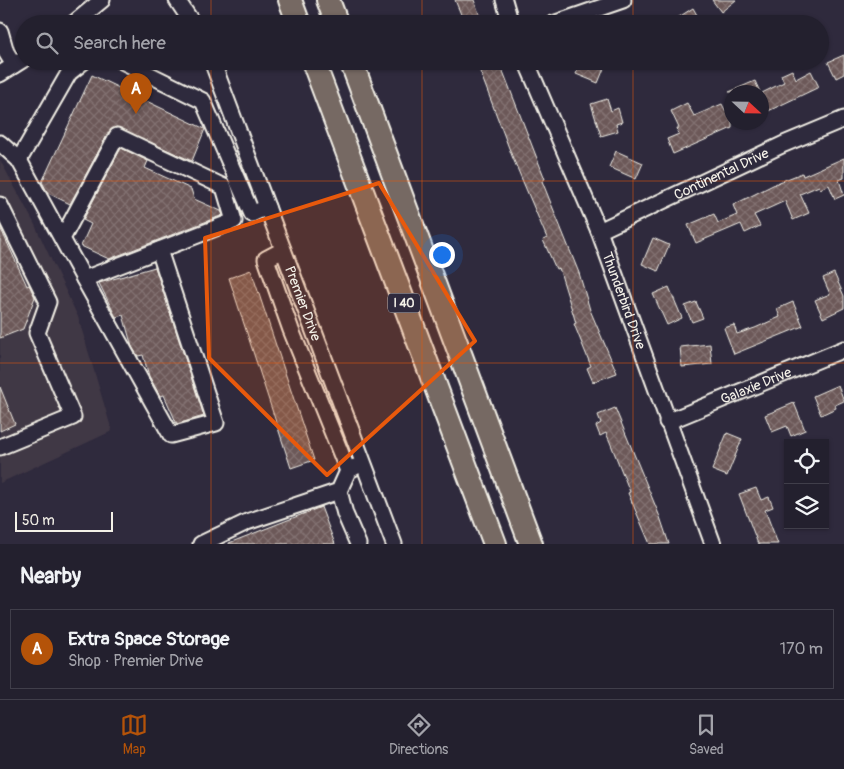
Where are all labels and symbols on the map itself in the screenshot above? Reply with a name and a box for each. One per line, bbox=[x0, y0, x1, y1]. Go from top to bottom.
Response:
pin: A bbox=[120, 73, 152, 114]
north arrow bbox=[724, 85, 769, 130]
street label: Continental Drive bbox=[671, 144, 771, 203]
your location bbox=[429, 242, 455, 268]
street label: Thunderbird Drive bbox=[599, 250, 650, 352]
street label: Premier Drive bbox=[281, 264, 325, 343]
road number: I 40 bbox=[388, 294, 420, 312]
street label: Galaxie Drive bbox=[718, 363, 794, 408]
scale bar bbox=[15, 509, 112, 532]

